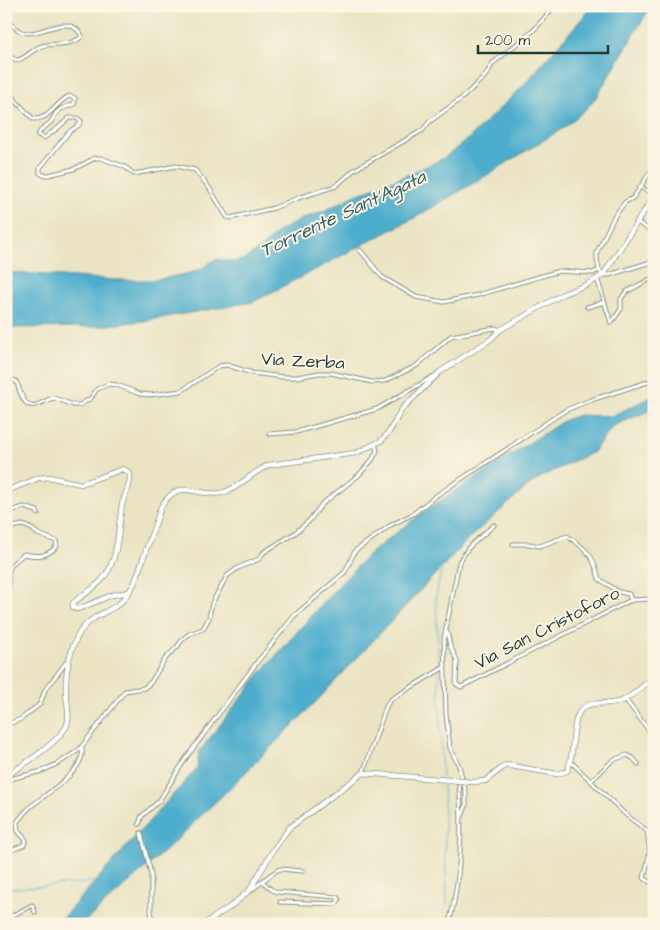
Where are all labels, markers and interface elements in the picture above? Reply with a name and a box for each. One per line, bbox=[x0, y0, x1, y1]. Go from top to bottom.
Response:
scale bar bbox=[478, 22, 608, 54]
text: 200 m bbox=[485, 30, 531, 51]
water label: Torrente Sant'Agata bbox=[256, 163, 431, 264]
street label: Via Zerba bbox=[261, 346, 345, 376]
street label: Via San Cristoforo bbox=[470, 581, 624, 675]

